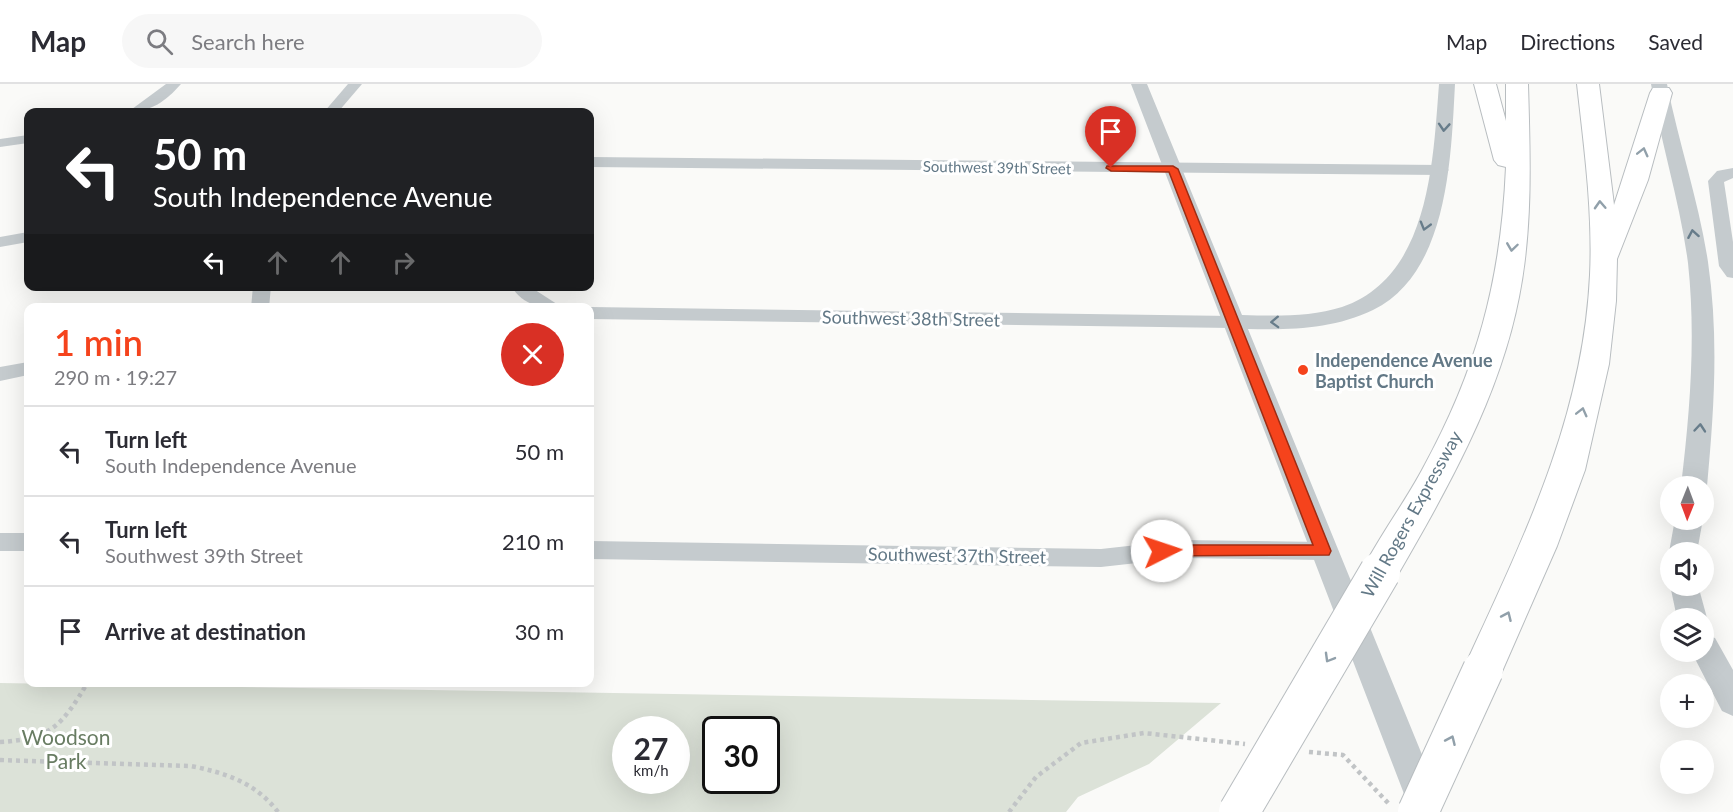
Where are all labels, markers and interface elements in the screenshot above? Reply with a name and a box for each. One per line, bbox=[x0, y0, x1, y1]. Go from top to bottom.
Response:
search box bbox=[122, 14, 542, 68]
text: Map bbox=[30, 24, 86, 58]
icon: search bbox=[143, 25, 176, 58]
text: Search here bbox=[191, 28, 305, 55]
text: Map bbox=[1446, 29, 1487, 54]
text: Directions bbox=[1520, 29, 1615, 54]
text: Saved bbox=[1648, 29, 1703, 54]
pin bbox=[1085, 106, 1136, 168]
icon: arrive bbox=[1094, 115, 1127, 148]
one-way arrow bbox=[1438, 122, 1451, 131]
text: 50 m bbox=[153, 129, 247, 179]
icon: left bbox=[54, 132, 132, 210]
one-way arrow bbox=[1636, 147, 1649, 157]
street label: Southwest 39th Street bbox=[923, 157, 1072, 177]
text: South Independence Avenue bbox=[153, 180, 493, 213]
one-way arrow bbox=[1594, 200, 1607, 209]
one-way arrow bbox=[1420, 220, 1432, 231]
one-way arrow bbox=[1688, 229, 1700, 238]
one-way arrow bbox=[1506, 243, 1518, 252]
icon: left bbox=[198, 246, 231, 279]
icon: ahead bbox=[261, 246, 294, 279]
icon: ahead bbox=[324, 246, 357, 279]
icon: right bbox=[387, 246, 420, 279]
street label: Southwest 38th Street bbox=[822, 305, 1001, 331]
one-way arrow bbox=[1270, 316, 1279, 329]
text: 1 min bbox=[54, 320, 143, 364]
button: close bbox=[501, 323, 564, 386]
place label: Independence Avenue Baptist Church bbox=[1315, 349, 1493, 392]
marker: Independence Avenue Baptist Church bbox=[1296, 363, 1310, 377]
text: 290 m · 19:27 bbox=[54, 365, 177, 389]
one-way arrow bbox=[1575, 407, 1588, 417]
one-way arrow bbox=[1693, 423, 1706, 432]
text: Turn left bbox=[105, 426, 187, 453]
street label: Will Rogers Expressway bbox=[1356, 426, 1466, 601]
icon: left bbox=[54, 435, 87, 468]
text: 50 m bbox=[515, 438, 564, 465]
text: South Independence Avenue bbox=[105, 453, 357, 477]
north arrow bbox=[1660, 476, 1714, 530]
map controls bbox=[1660, 476, 1714, 794]
text: Turn left bbox=[105, 516, 187, 543]
position arrow bbox=[1130, 519, 1194, 583]
icon: left bbox=[54, 525, 87, 558]
text: 210 m bbox=[502, 528, 564, 555]
street label: Southwest 37th Street bbox=[868, 542, 1047, 568]
button: sound bbox=[1660, 542, 1714, 596]
text: Southwest 39th Street bbox=[105, 543, 303, 567]
button: layers bbox=[1660, 608, 1714, 662]
one-way arrow bbox=[1499, 612, 1511, 623]
icon: arrive bbox=[54, 615, 87, 648]
text: Arrive at destination bbox=[105, 618, 306, 645]
text: 30 m bbox=[515, 618, 564, 645]
one-way arrow bbox=[1325, 652, 1337, 662]
button: + bbox=[1660, 674, 1714, 728]
speed limit sign: 30 bbox=[702, 716, 780, 794]
park label: Woodson Park bbox=[22, 724, 110, 773]
text: 27 bbox=[634, 730, 668, 766]
one-way arrow bbox=[1443, 735, 1455, 746]
button: − bbox=[1660, 740, 1714, 794]
text: km/h bbox=[633, 761, 669, 779]

